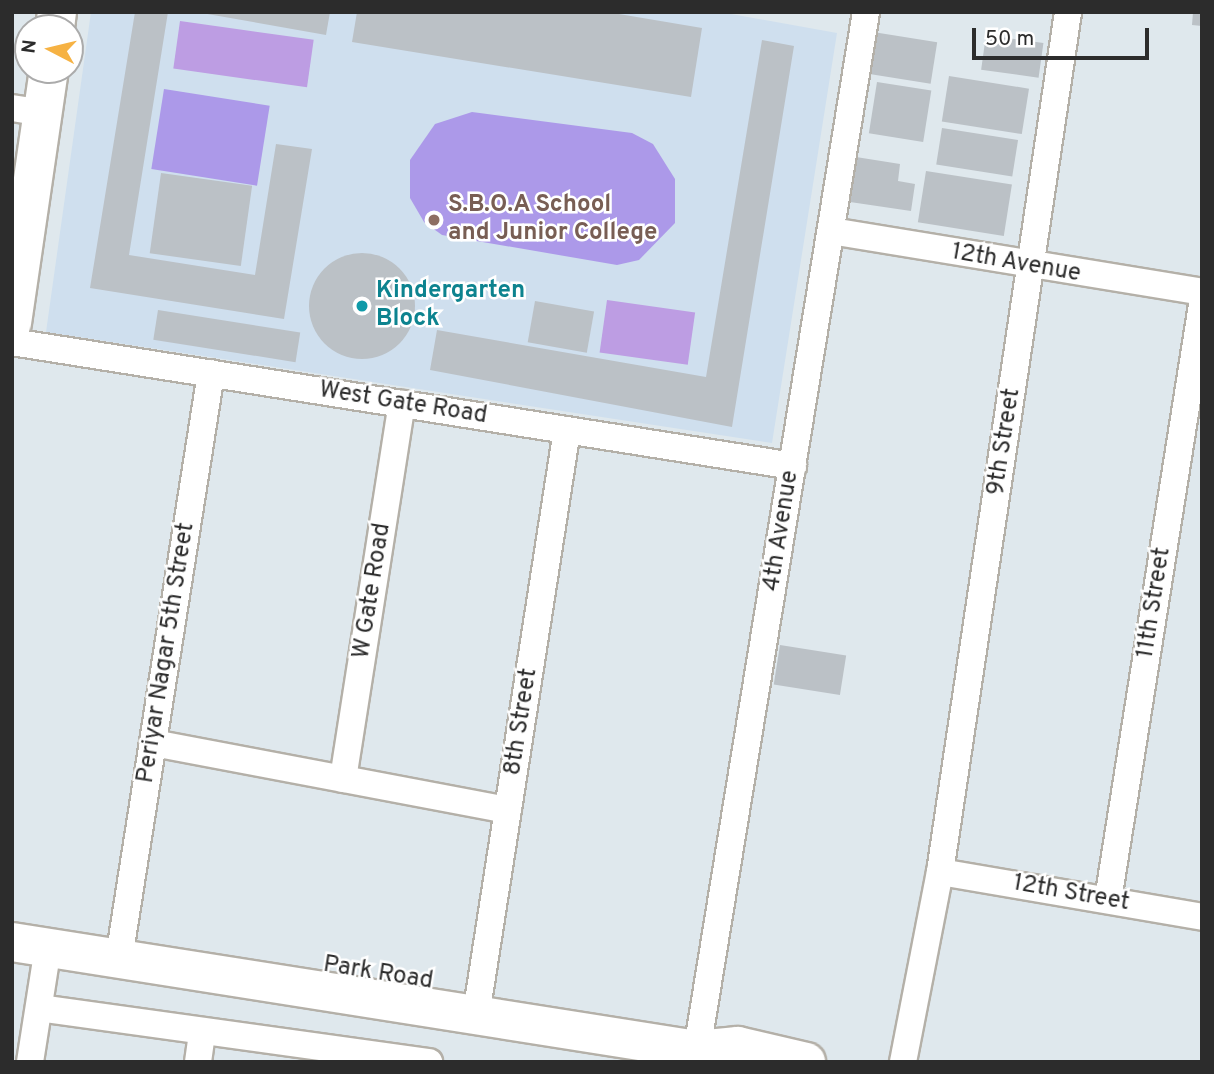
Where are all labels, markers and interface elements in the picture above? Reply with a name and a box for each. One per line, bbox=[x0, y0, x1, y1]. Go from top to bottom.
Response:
north arrow bbox=[14, 14, 84, 84]
scale bar bbox=[976, 14, 1153, 58]
text: 50 m bbox=[985, 26, 1034, 53]
text: N bbox=[17, 38, 43, 55]
place label: S.B.O.A School and Junior College bbox=[448, 192, 657, 248]
marker: S.B.O.A School and Junior College bbox=[426, 212, 442, 228]
street label: 12th Avenue bbox=[949, 238, 1083, 290]
place label: Kindergarten Block bbox=[376, 278, 525, 334]
marker: Kindergarten Block bbox=[354, 298, 370, 314]
street label: West Gate Road bbox=[317, 376, 489, 432]
street label: 9th Street bbox=[982, 386, 1028, 498]
street label: 4th Avenue bbox=[758, 468, 806, 594]
street label: Periyar Nagar 5th Street bbox=[132, 521, 202, 785]
street label: W Gate Road bbox=[348, 521, 398, 661]
street label: 11th Street bbox=[1132, 546, 1178, 660]
street label: 8th Street bbox=[499, 666, 545, 778]
street label: 12th Street bbox=[1011, 870, 1131, 918]
street label: Park Road bbox=[321, 951, 435, 997]

